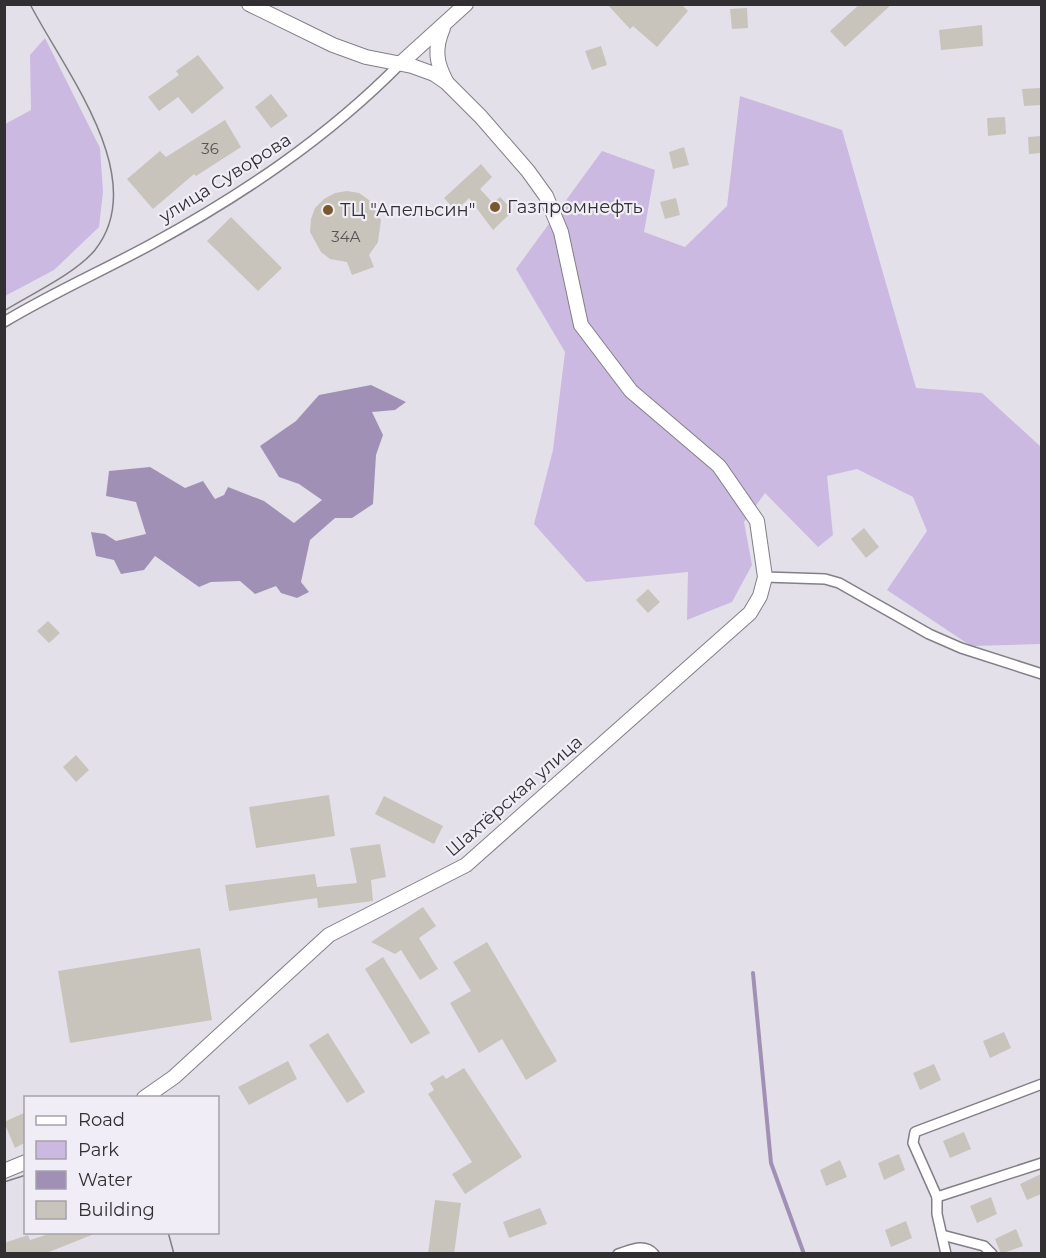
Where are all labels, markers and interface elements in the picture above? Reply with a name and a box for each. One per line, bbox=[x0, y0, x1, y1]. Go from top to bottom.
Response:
street label: улица Суворова bbox=[154, 129, 295, 228]
house number: 36 bbox=[201, 139, 219, 158]
place label: Газпромнефть bbox=[507, 196, 643, 218]
place label: ТЦ "Апельсин" bbox=[340, 199, 475, 221]
marker: Газпромнефть bbox=[488, 200, 502, 214]
marker: ТЦ "Апельсин" bbox=[321, 203, 335, 217]
house number: 34А bbox=[331, 227, 361, 246]
street label: Шахтёрская улица bbox=[441, 731, 587, 861]
legend bbox=[24, 1096, 219, 1234]
text: Road bbox=[78, 1109, 125, 1131]
text: Park bbox=[78, 1139, 119, 1161]
text: Water bbox=[78, 1169, 133, 1191]
text: Building bbox=[78, 1199, 155, 1221]

